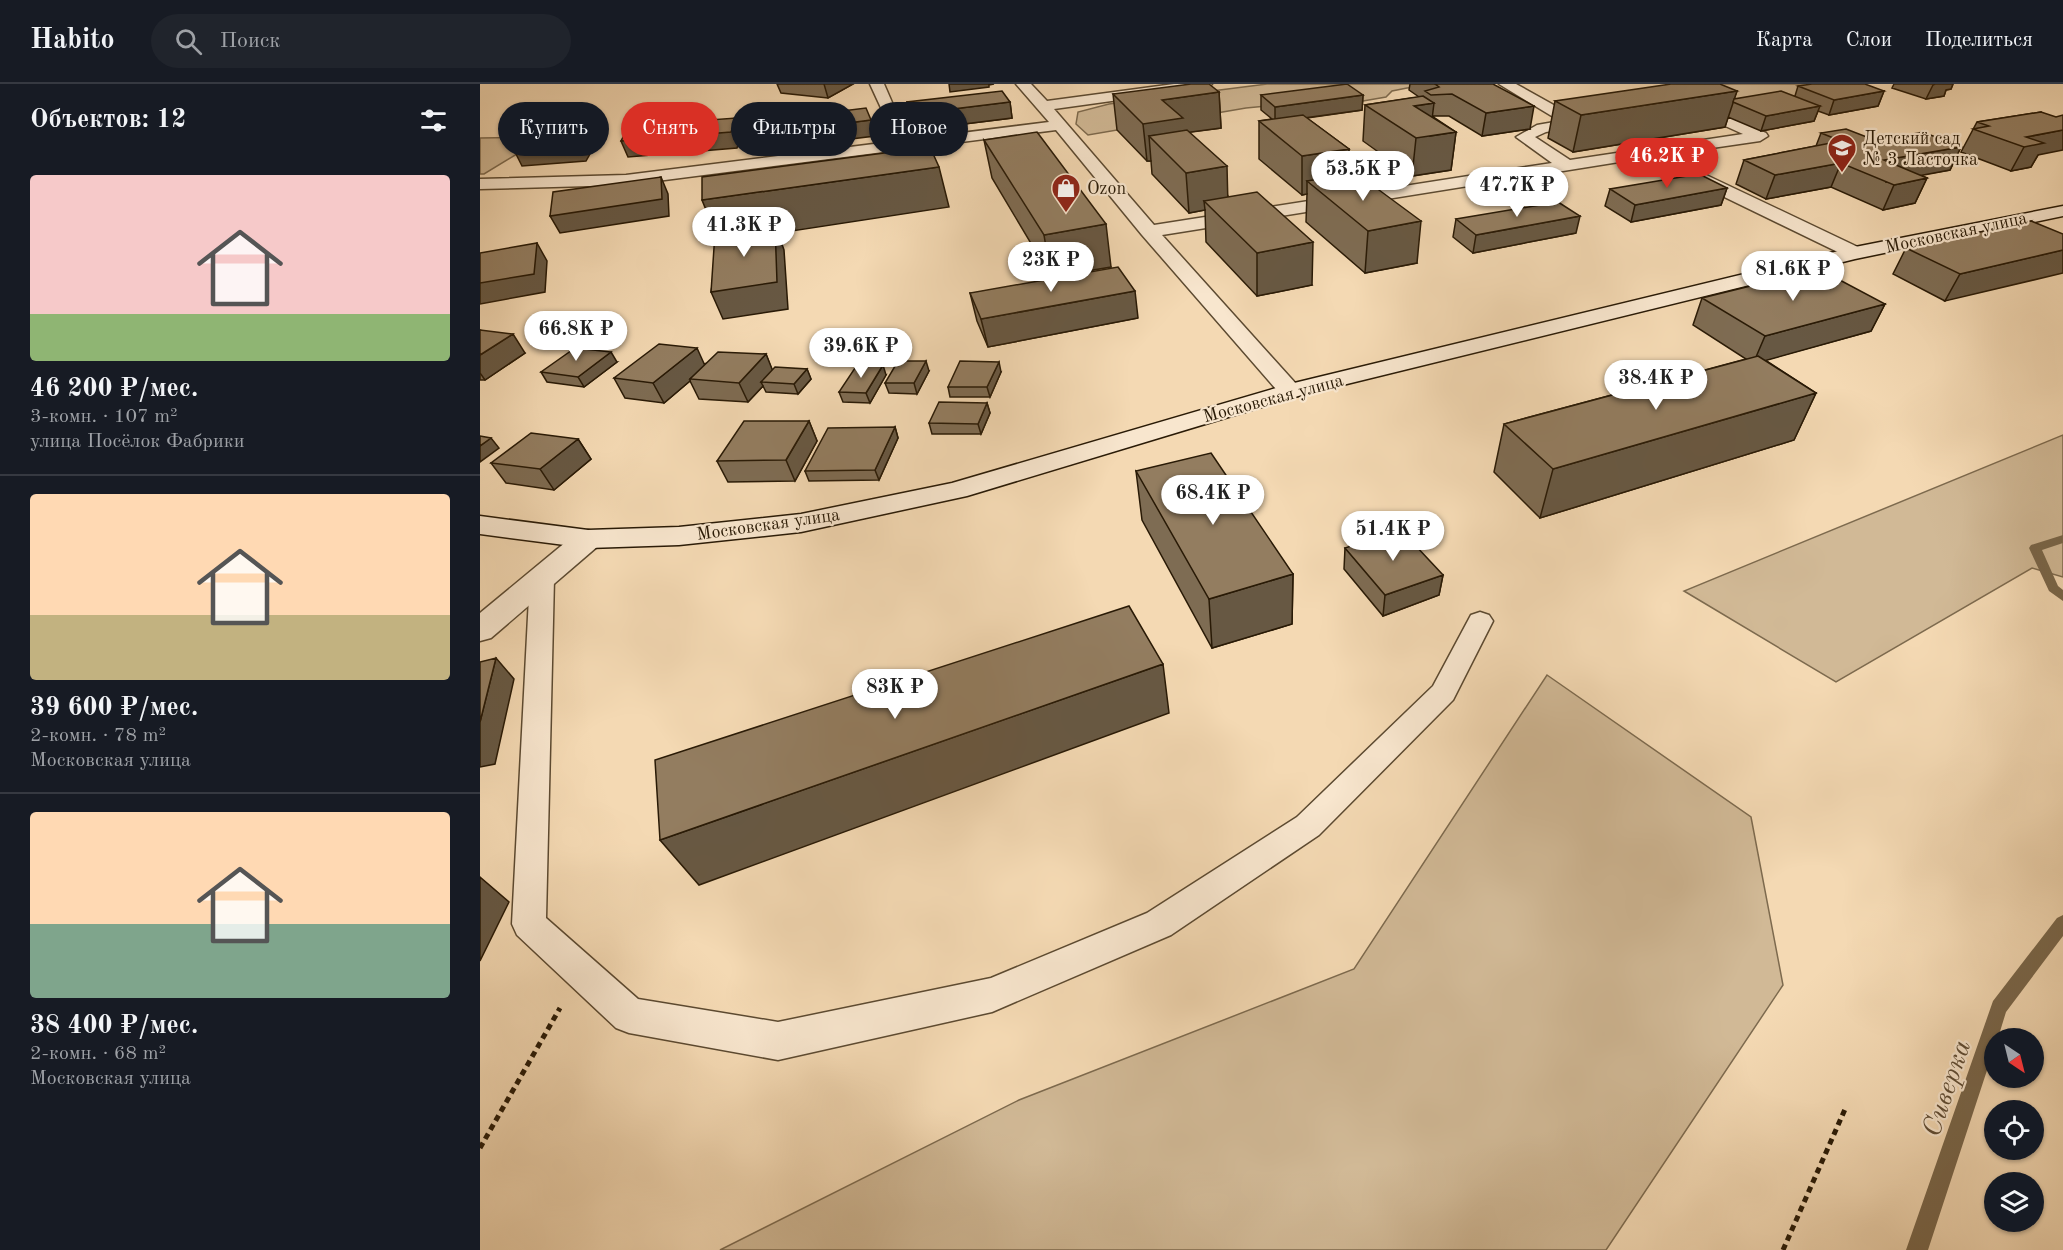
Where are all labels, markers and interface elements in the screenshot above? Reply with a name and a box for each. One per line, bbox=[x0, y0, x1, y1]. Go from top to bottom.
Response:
search box bbox=[151, 14, 571, 68]
icon: search bbox=[172, 25, 205, 58]
text: Habito bbox=[30, 27, 115, 55]
text: Поиск bbox=[220, 30, 280, 52]
text: Карта bbox=[1756, 30, 1813, 51]
text: Слои bbox=[1846, 30, 1892, 51]
text: Поделиться bbox=[1925, 30, 2033, 51]
chip: Купить bbox=[498, 102, 609, 156]
chip: Снять bbox=[621, 102, 719, 156]
chip: Фильтры bbox=[731, 102, 857, 156]
chip: Новое bbox=[869, 102, 968, 156]
icon: filters bbox=[417, 104, 450, 137]
text: Объектов: 12 bbox=[30, 107, 186, 133]
place label: Детский сад № 3 Ласточка bbox=[1863, 130, 1978, 169]
school or university icon: Детский сад № 3 Ласточка bbox=[1826, 132, 1858, 174]
pin: 46.2K ₽ bbox=[1612, 138, 1722, 189]
text: 46.2K ₽ bbox=[1629, 147, 1705, 167]
pin: 53.5K ₽ bbox=[1308, 151, 1418, 202]
text: 53.5K ₽ bbox=[1325, 160, 1401, 180]
pin: 47.7K ₽ bbox=[1462, 167, 1572, 218]
shop icon: Ozon bbox=[1050, 172, 1082, 214]
text: 47.7K ₽ bbox=[1479, 176, 1555, 196]
place label: Ozon bbox=[1087, 180, 1126, 198]
pin: 41.3K ₽ bbox=[689, 207, 799, 258]
street label: Московская улица bbox=[1884, 209, 2029, 257]
icon: home bbox=[186, 214, 294, 322]
text: 41.3K ₽ bbox=[706, 216, 782, 236]
pin: 23K ₽ bbox=[1009, 242, 1093, 293]
text: 23K ₽ bbox=[1022, 251, 1080, 271]
pin: 81.6K ₽ bbox=[1738, 251, 1848, 302]
text: 81.6K ₽ bbox=[1755, 260, 1831, 280]
pin: 66.8K ₽ bbox=[521, 311, 631, 362]
text: 66.8K ₽ bbox=[538, 320, 614, 340]
pin: 39.6K ₽ bbox=[806, 328, 916, 379]
text: 39.6K ₽ bbox=[823, 337, 899, 357]
pin: 38.4K ₽ bbox=[1601, 360, 1711, 411]
text: 38.4K ₽ bbox=[1618, 369, 1694, 389]
street label: Московская улица bbox=[1201, 372, 1346, 426]
text: 46 200 ₽/мес. bbox=[30, 376, 198, 402]
text: 3-комн. · 107 m² bbox=[30, 407, 178, 427]
text: улица Посёлок Фабрики bbox=[30, 432, 245, 452]
pin: 68.4K ₽ bbox=[1158, 475, 1268, 526]
text: 68.4K ₽ bbox=[1175, 484, 1251, 504]
street label: Московская улица bbox=[695, 506, 841, 544]
pin: 51.4K ₽ bbox=[1338, 511, 1448, 562]
text: 51.4K ₽ bbox=[1355, 520, 1431, 540]
icon: home bbox=[186, 533, 294, 641]
pin: 83K ₽ bbox=[853, 669, 937, 720]
text: 83K ₽ bbox=[866, 678, 924, 698]
text: 39 600 ₽/мес. bbox=[30, 695, 198, 721]
text: 2-комн. · 78 m² bbox=[30, 726, 166, 746]
text: Московская улица bbox=[30, 751, 191, 771]
icon: home bbox=[186, 851, 294, 959]
text: 38 400 ₽/мес. bbox=[30, 1013, 198, 1039]
north arrow bbox=[1984, 1028, 2044, 1088]
map controls bbox=[1984, 1028, 2044, 1232]
water label: Сиверка bbox=[1918, 1037, 1976, 1140]
text: 2-комн. · 68 m² bbox=[30, 1044, 166, 1064]
text: Московская улица bbox=[30, 1069, 191, 1089]
button: locate bbox=[1984, 1100, 2044, 1160]
button: layers bbox=[1984, 1172, 2044, 1232]

